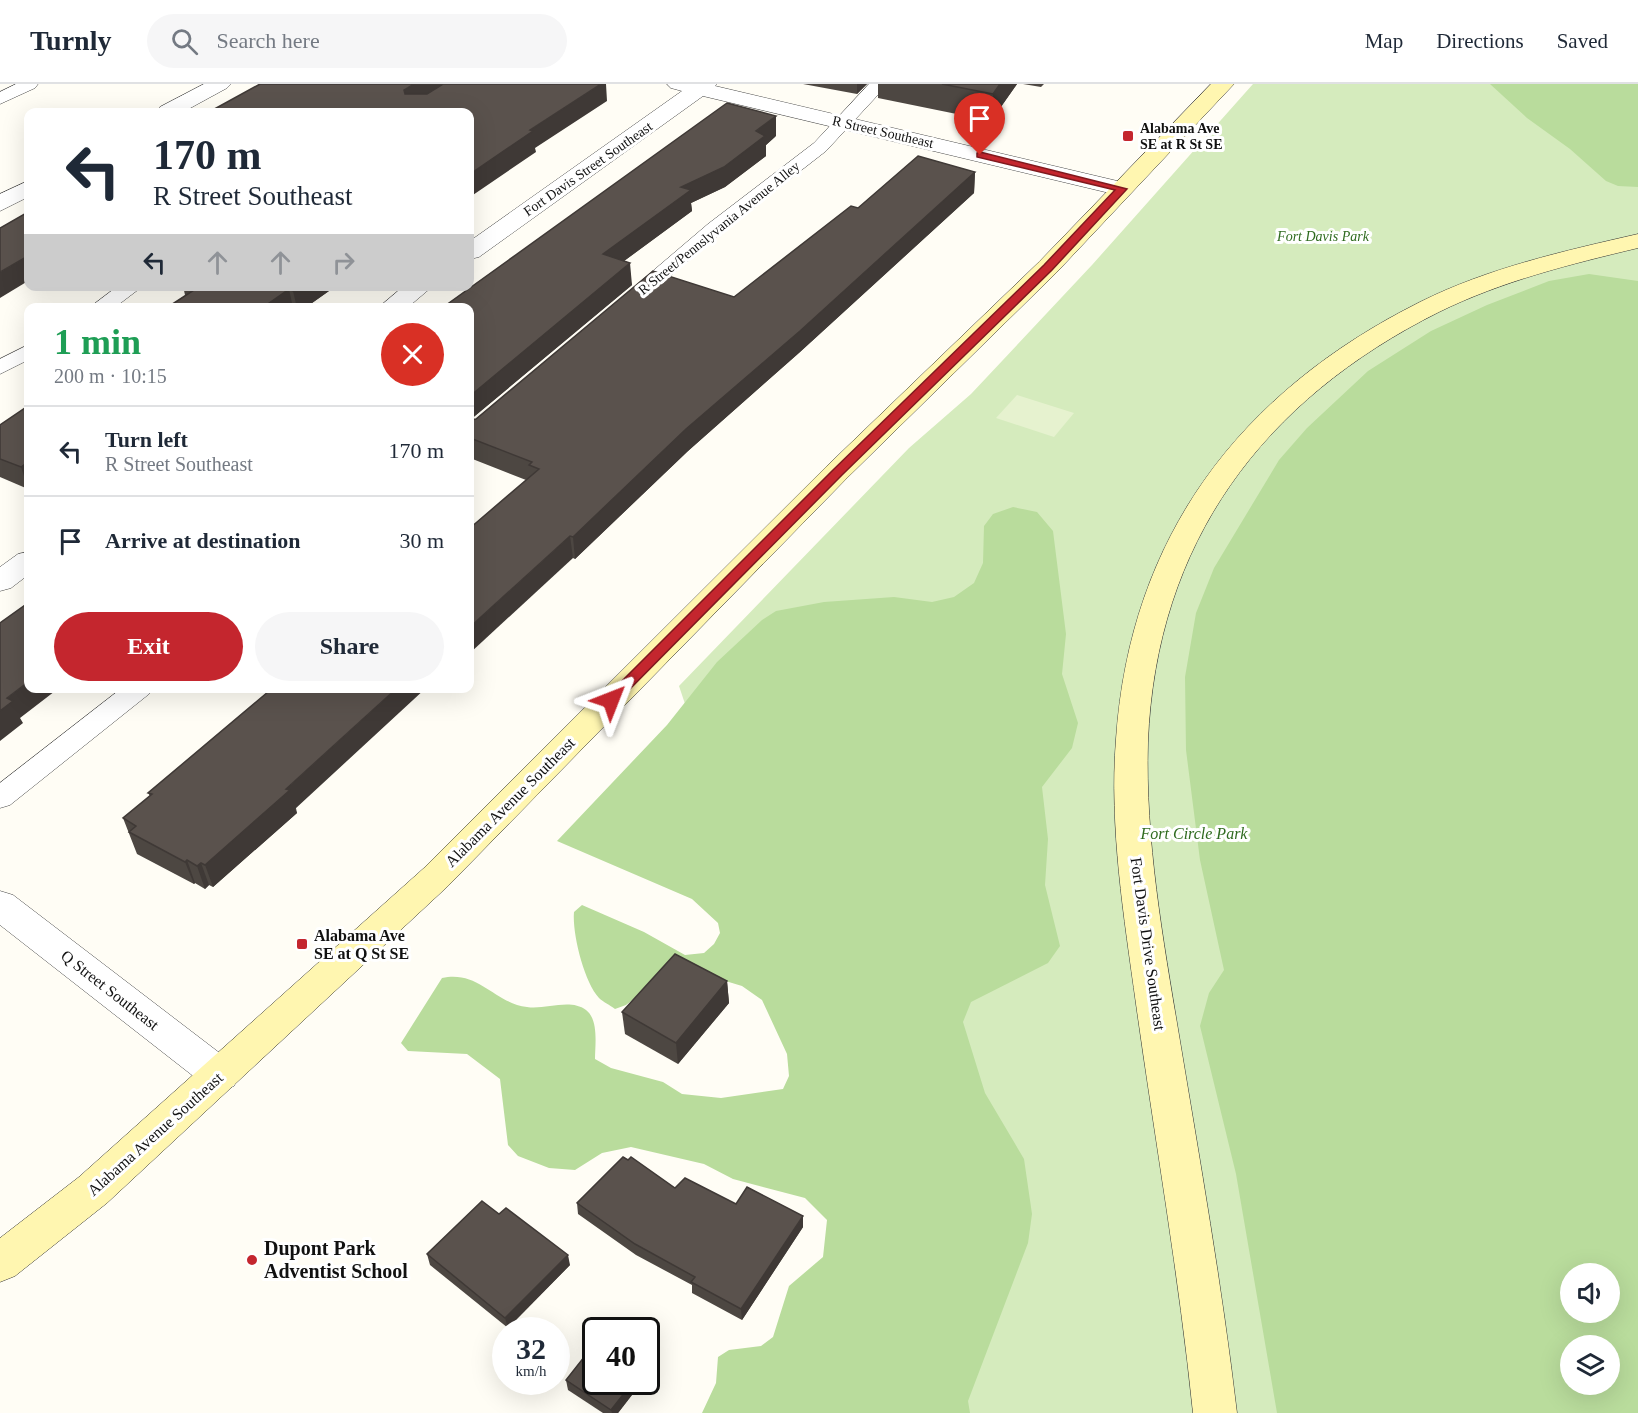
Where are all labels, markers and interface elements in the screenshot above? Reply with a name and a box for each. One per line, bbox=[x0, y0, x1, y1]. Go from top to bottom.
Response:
search box bbox=[147, 14, 567, 68]
text: Turnly bbox=[30, 25, 111, 56]
icon: search bbox=[168, 25, 201, 58]
text: Search here bbox=[216, 28, 320, 53]
text: Map bbox=[1365, 29, 1403, 53]
text: Directions bbox=[1436, 29, 1524, 53]
text: Saved bbox=[1557, 29, 1608, 53]
pin bbox=[954, 93, 1005, 155]
icon: arrive bbox=[963, 102, 996, 135]
street label: R Street Southeast bbox=[831, 113, 935, 151]
street label: Fort Davis Street Southeast bbox=[521, 119, 655, 219]
place label: Alabama Ave SE at R St SE bbox=[1140, 121, 1222, 152]
marker: Alabama Ave SE at R St SE bbox=[1121, 129, 1135, 143]
icon: left bbox=[54, 132, 132, 210]
text: 170 m bbox=[153, 132, 262, 178]
street label: R Street/Pennslyvania Avenue Alley bbox=[635, 158, 803, 298]
text: R Street Southeast bbox=[153, 181, 352, 211]
park label: Fort Davis Park bbox=[1276, 229, 1370, 244]
icon: left bbox=[138, 246, 171, 279]
icon: ahead bbox=[201, 246, 234, 279]
icon: ahead bbox=[264, 246, 297, 279]
icon: right bbox=[327, 246, 360, 279]
text: 1 min bbox=[54, 322, 141, 362]
button: close bbox=[381, 323, 444, 386]
text: 200 m · 10:15 bbox=[54, 365, 167, 387]
text: Turn left bbox=[105, 427, 188, 452]
icon: left bbox=[54, 435, 87, 468]
text: 170 m bbox=[388, 438, 444, 463]
text: R Street Southeast bbox=[105, 453, 253, 475]
icon: arrive bbox=[54, 525, 87, 558]
text: Arrive at destination bbox=[105, 528, 301, 553]
text: 30 m bbox=[399, 528, 444, 553]
button: Exit bbox=[54, 612, 243, 681]
button: Share bbox=[255, 612, 444, 681]
position arrow bbox=[579, 668, 643, 732]
street label: Alabama Avenue Southeast bbox=[442, 733, 579, 870]
park label: Fort Circle Park bbox=[1140, 825, 1248, 842]
street label: Fort Davis Drive Southeast bbox=[1127, 856, 1169, 1032]
place label: Alabama Ave SE at Q St SE bbox=[314, 927, 409, 962]
marker: Alabama Ave SE at Q St SE bbox=[295, 937, 309, 951]
street label: Q Street Southeast bbox=[58, 947, 163, 1034]
street label: Alabama Avenue Southeast bbox=[84, 1069, 226, 1199]
place label: Dupont Park Adventist School bbox=[264, 1237, 408, 1282]
marker: Dupont Park Adventist School bbox=[245, 1253, 259, 1267]
map controls bbox=[1560, 1263, 1620, 1395]
button: sound bbox=[1560, 1263, 1620, 1323]
speed limit sign: 40 bbox=[582, 1317, 660, 1395]
text: 32 bbox=[516, 1332, 546, 1365]
button: layers bbox=[1560, 1335, 1620, 1395]
text: km/h bbox=[516, 1363, 546, 1379]

